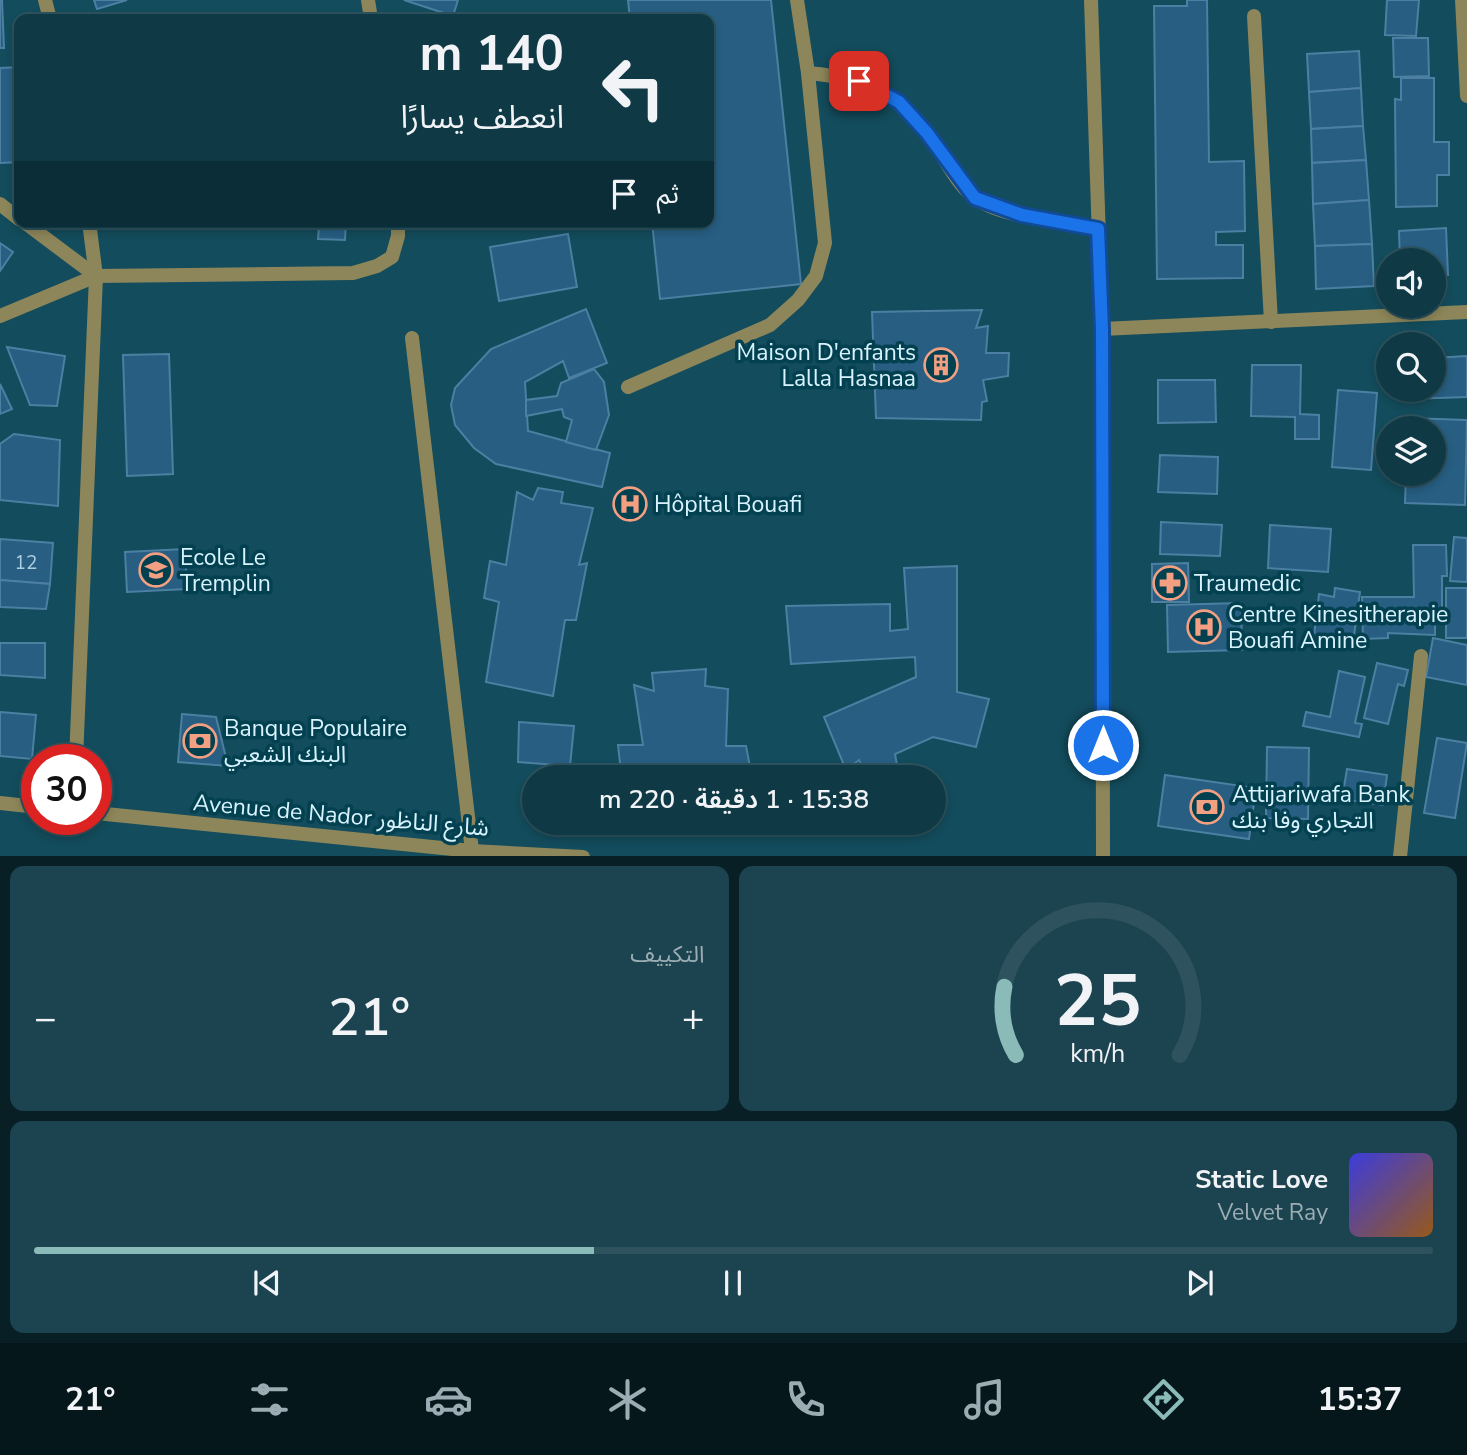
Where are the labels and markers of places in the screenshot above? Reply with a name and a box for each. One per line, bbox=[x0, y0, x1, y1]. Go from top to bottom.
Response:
pin bbox=[829, 51, 889, 111]
place label: Maison D'enfants Lalla Hasnaa bbox=[737, 337, 916, 394]
building icon: Maison D'enfants Lalla Hasnaa bbox=[922, 346, 960, 384]
hospital icon: Hôpital Bouafi bbox=[611, 485, 649, 523]
place label: Hôpital Bouafi bbox=[654, 489, 802, 520]
place label: Ecole Le Tremplin bbox=[180, 542, 271, 599]
school or university icon: Ecole Le Tremplin bbox=[137, 551, 175, 589]
pharmacy icon: Traumedic bbox=[1151, 564, 1189, 602]
place label: Traumedic bbox=[1194, 568, 1301, 599]
place label: Centre Kinesitherapie Bouafi Amine bbox=[1228, 599, 1448, 656]
hospital icon: Centre Kinesitherapie Bouafi Amine bbox=[1185, 608, 1223, 646]
place label: Banque Populaire البنك الشعبي bbox=[224, 713, 407, 771]
bank icon: Banque Populaire البنك الشعبي bbox=[181, 722, 219, 760]
place label: Attijariwafa Bank التجاري وفا بنك bbox=[1232, 779, 1411, 837]
bank icon: Attijariwafa Bank التجاري وفا بنك bbox=[1188, 788, 1226, 826]

